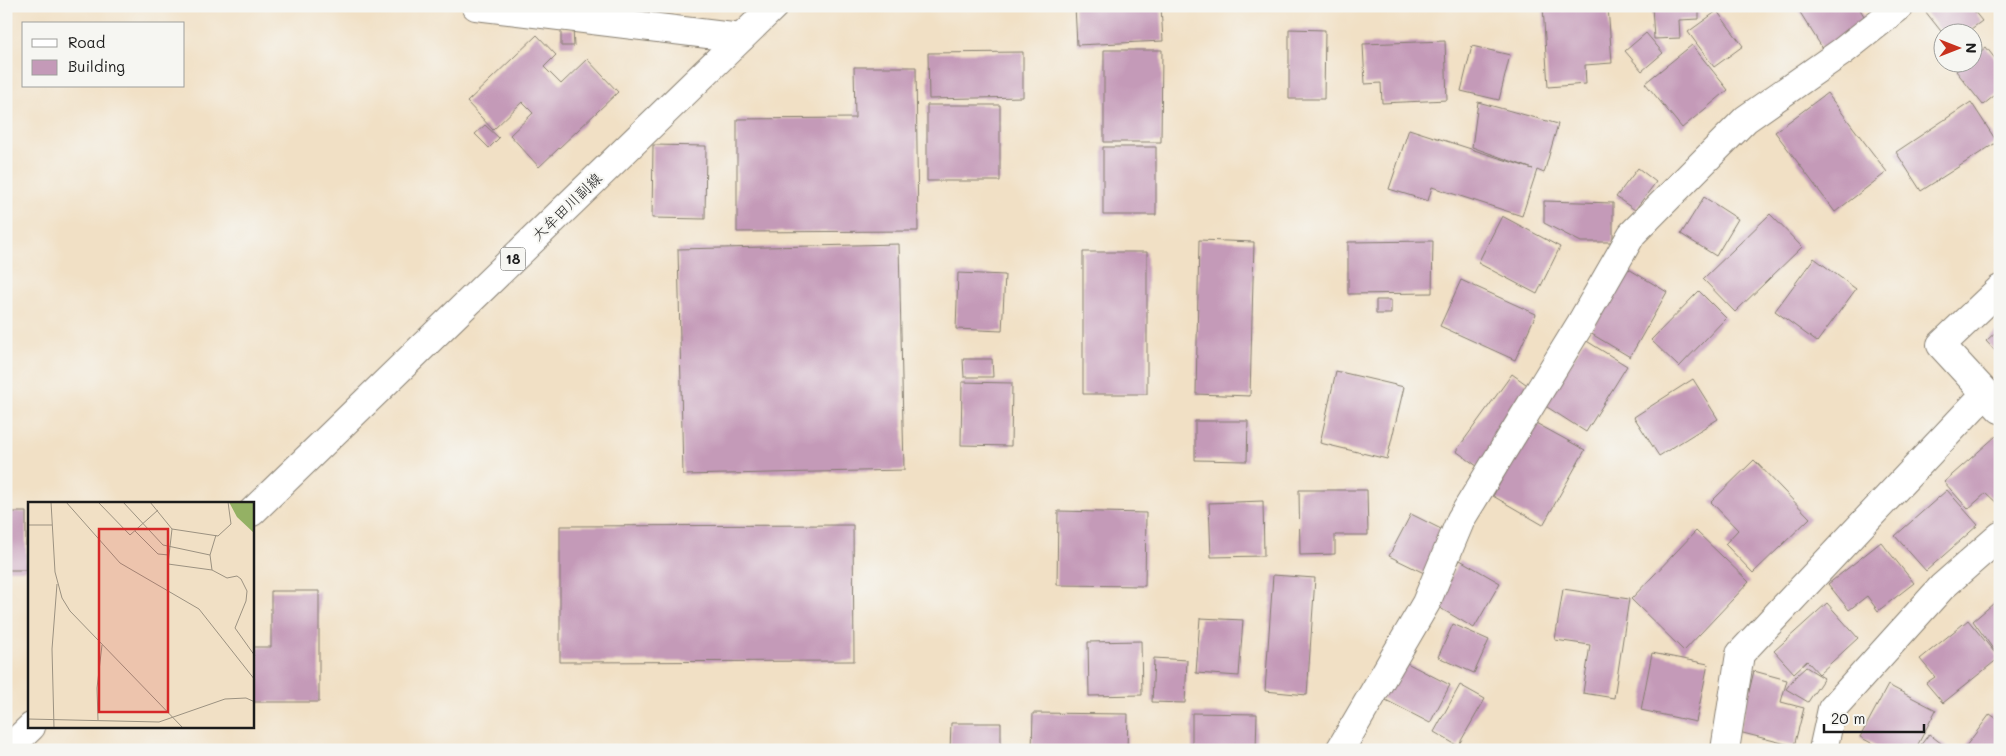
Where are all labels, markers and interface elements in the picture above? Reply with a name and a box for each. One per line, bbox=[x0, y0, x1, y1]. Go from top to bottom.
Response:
legend bbox=[22, 22, 185, 88]
north arrow bbox=[1934, 22, 1984, 72]
text: Road bbox=[68, 32, 105, 52]
text: N bbox=[1962, 43, 1981, 53]
text: Building bbox=[68, 56, 125, 76]
street label: 大牟田川副線 bbox=[527, 168, 606, 245]
road number: 18 bbox=[500, 248, 526, 270]
inset map bbox=[28, 502, 254, 728]
scale bar bbox=[1824, 701, 1924, 733]
text: 20 m bbox=[1831, 708, 1865, 728]

